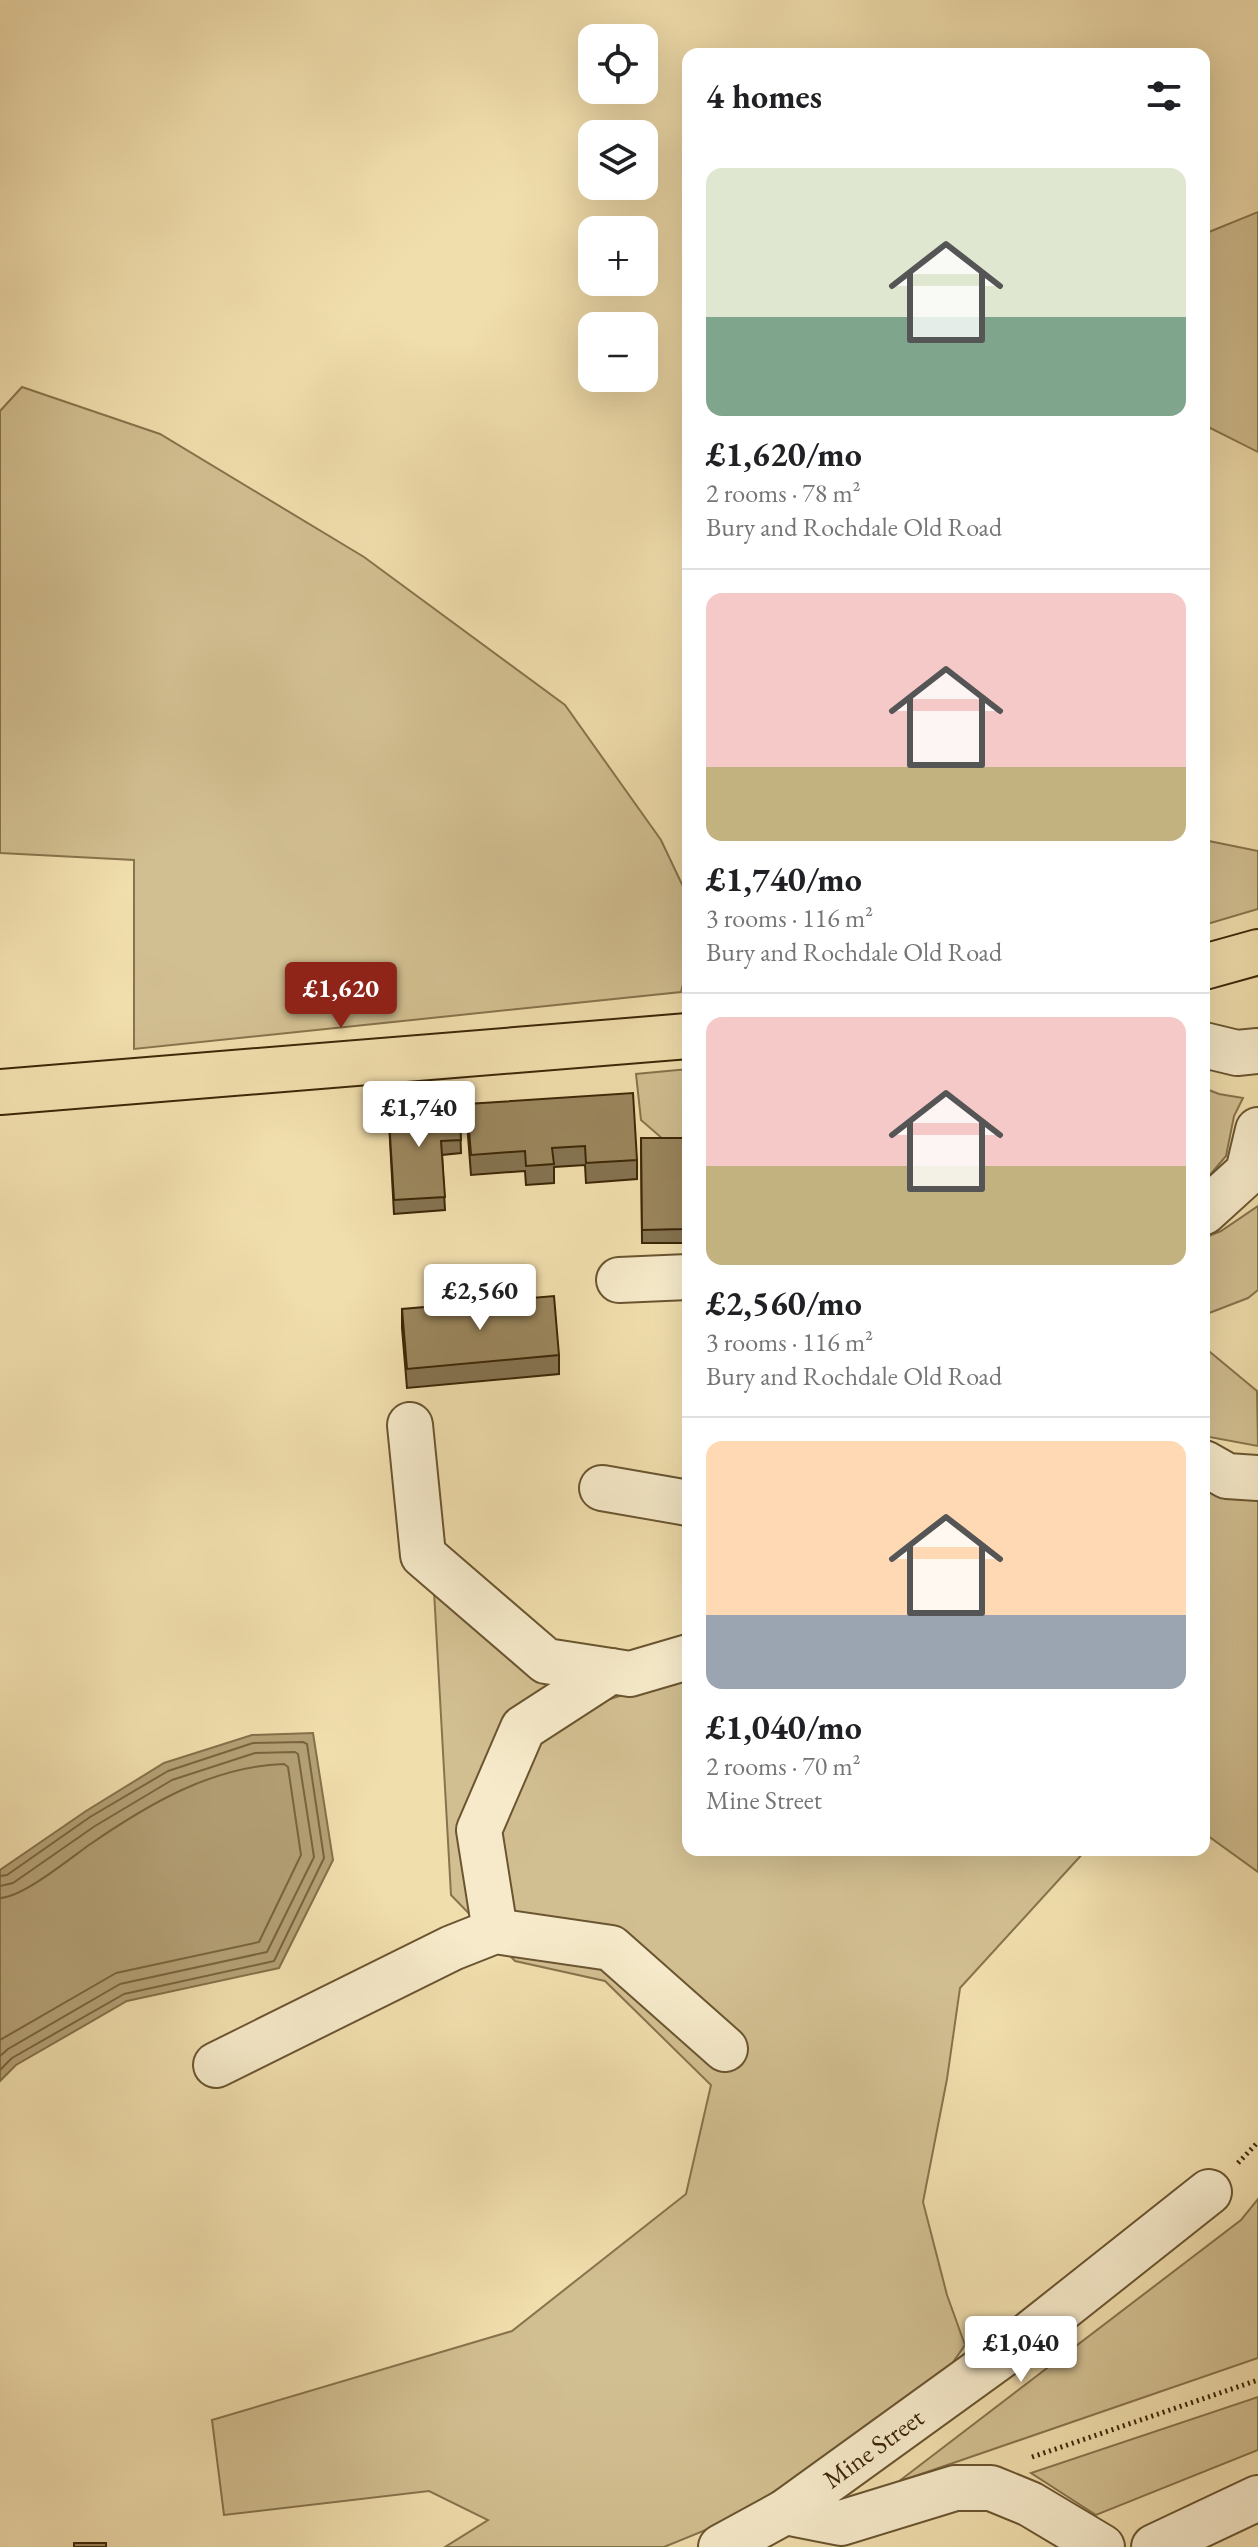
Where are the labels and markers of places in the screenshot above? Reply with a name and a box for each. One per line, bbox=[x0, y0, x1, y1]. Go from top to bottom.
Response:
pin: £1,620 bbox=[276, 962, 406, 1030]
pin: £1,740 bbox=[354, 1081, 484, 1149]
pin: £2,560 bbox=[415, 1264, 545, 1332]
pin: £1,040 bbox=[956, 2316, 1086, 2384]

